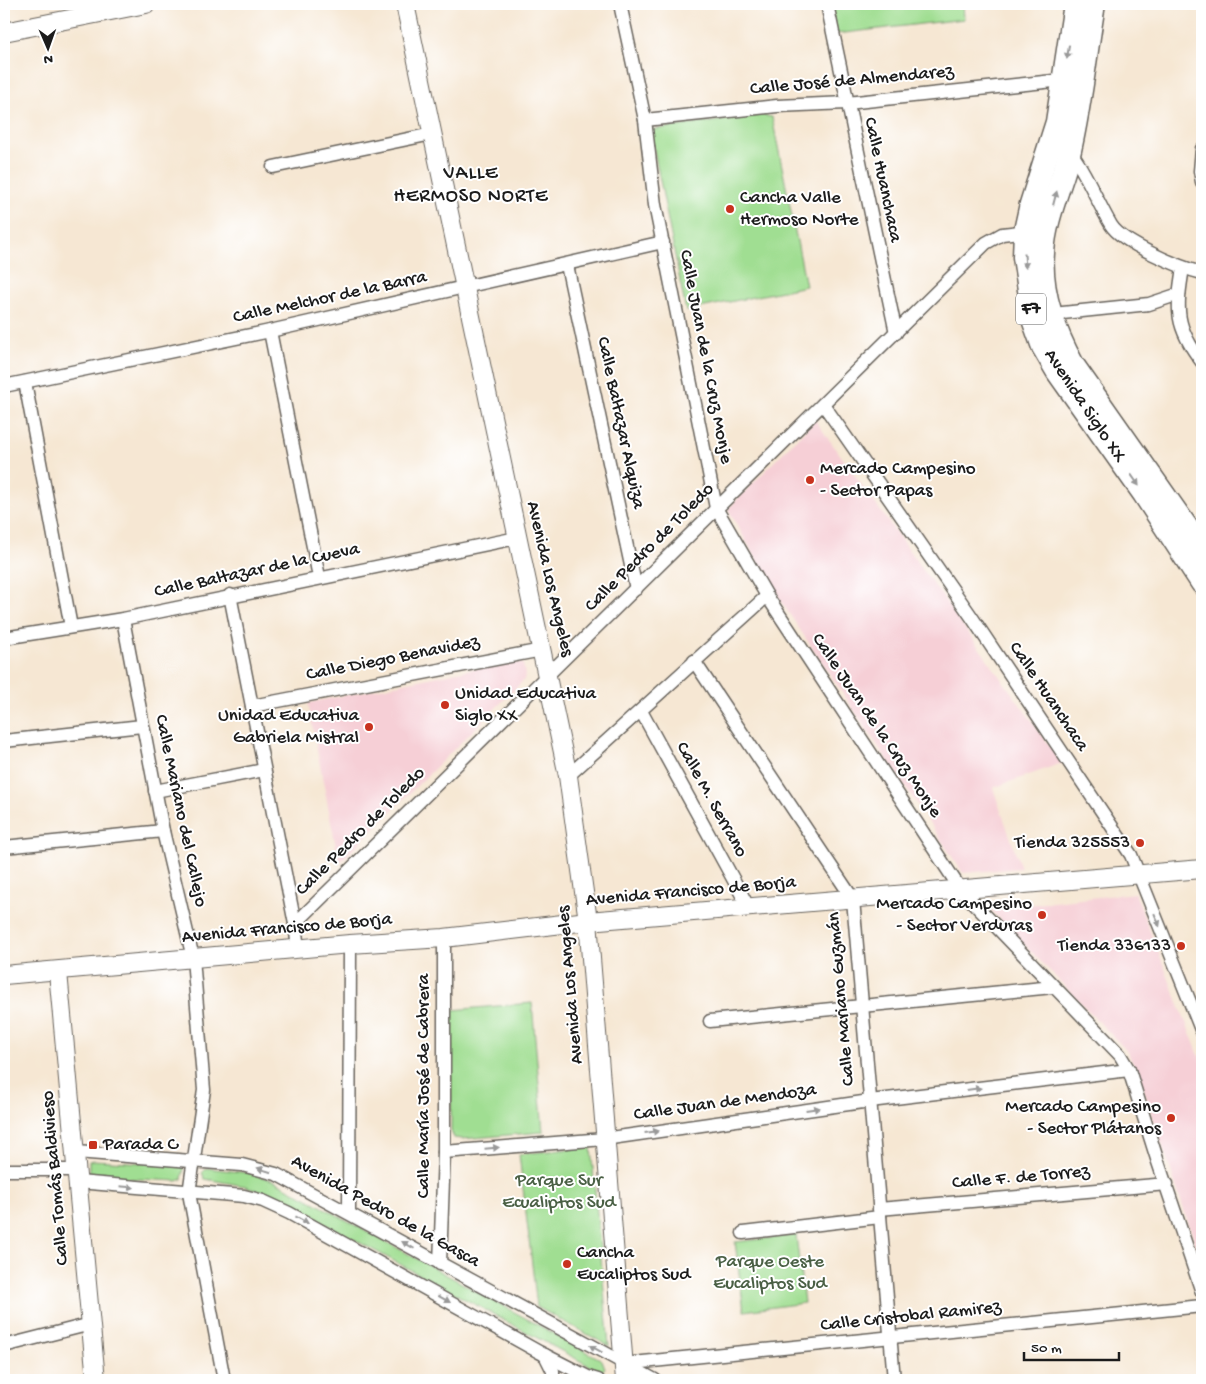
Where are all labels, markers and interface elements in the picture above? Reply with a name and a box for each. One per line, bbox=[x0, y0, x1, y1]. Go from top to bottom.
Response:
north arrow bbox=[22, 22, 72, 72]
one-way arrow bbox=[1063, 44, 1071, 60]
text: N bbox=[44, 50, 53, 67]
street label: Calle José de Almendarez bbox=[749, 61, 955, 101]
street label: Calle Huanchaca bbox=[858, 115, 907, 246]
district label: VALLE HERMOSO NORTE bbox=[393, 163, 549, 209]
place label: Cancha Valle Hermoso Norte bbox=[740, 187, 859, 232]
one-way arrow bbox=[1052, 191, 1060, 206]
marker: Cancha Valle Hermoso Norte bbox=[724, 203, 736, 215]
street label: Calle Juan de la Cruz Monje bbox=[673, 248, 737, 466]
one-way arrow bbox=[1021, 254, 1029, 270]
street label: Calle Melchor de la Barra bbox=[231, 266, 430, 330]
road number: F7 bbox=[1016, 294, 1046, 324]
street label: Calle Baltazar Alquiza bbox=[591, 335, 650, 512]
street label: Avenida Siglo XX bbox=[1038, 345, 1131, 468]
place label: Mercado Campesino - Sector Papas bbox=[820, 458, 976, 503]
marker: Mercado Campesino - Sector Papas bbox=[804, 474, 816, 486]
one-way arrow bbox=[1130, 474, 1140, 487]
street label: Calle Pedro de Toledo bbox=[580, 478, 720, 618]
street label: Avenida Los Angeles bbox=[520, 499, 578, 660]
street label: Calle Baltazar de la Cueva bbox=[152, 538, 363, 604]
street label: Calle Juan de la Cruz Monje bbox=[806, 629, 946, 823]
street label: Calle Diego Benavidez bbox=[304, 631, 482, 687]
street label: Calle Huanchaca bbox=[1003, 638, 1094, 757]
place label: Unidad Educativa Siglo XX bbox=[455, 683, 598, 728]
marker: Unidad Educativa Siglo XX bbox=[439, 699, 451, 711]
place label: Unidad Educativa Gabriela Mistral bbox=[218, 705, 360, 750]
street label: Calle Mariano del Callejo bbox=[148, 713, 212, 909]
marker: Unidad Educativa Gabriela Mistral bbox=[363, 721, 375, 733]
street label: Calle M. Serrano bbox=[670, 738, 752, 862]
street label: Calle Pedro de Toledo bbox=[291, 762, 431, 902]
place label: Tienda 325553 bbox=[1014, 832, 1130, 855]
marker: Tienda 325553 bbox=[1134, 837, 1146, 849]
street label: Avenida Francisco de Borja bbox=[585, 871, 799, 913]
place label: Mercado Campesino - Sector Verduras bbox=[876, 893, 1033, 938]
street label: Avenida Los Angeles bbox=[553, 904, 589, 1065]
street label: Avenida Francisco de Borja bbox=[181, 908, 395, 950]
marker: Mercado Campesino - Sector Verduras bbox=[1036, 909, 1048, 921]
street label: Calle Mariano Guzmán bbox=[823, 911, 861, 1087]
one-way arrow bbox=[1153, 913, 1161, 927]
place label: Tienda 336133 bbox=[1057, 935, 1171, 958]
marker: Tienda 336133 bbox=[1175, 940, 1187, 952]
street label: Calle María José de Cabrera bbox=[413, 972, 436, 1198]
street label: Calle Juan de Mendoza bbox=[632, 1079, 819, 1127]
one-way arrow bbox=[966, 1085, 982, 1093]
street label: Calle Tomás Baldivieso bbox=[37, 1090, 75, 1266]
place label: Mercado Campesino - Sector Plátanos bbox=[1005, 1096, 1162, 1141]
one-way arrow bbox=[805, 1105, 821, 1113]
marker: Mercado Campesino - Sector Plátanos bbox=[1165, 1112, 1177, 1124]
one-way arrow bbox=[644, 1128, 660, 1136]
place label: Parada C bbox=[102, 1134, 179, 1157]
marker: Parada C bbox=[87, 1139, 99, 1151]
one-way arrow bbox=[485, 1144, 501, 1152]
street label: Avenida Pedro de la Gasca bbox=[287, 1150, 485, 1274]
street label: Calle F. de Torrez bbox=[951, 1160, 1091, 1195]
one-way arrow bbox=[257, 1166, 272, 1173]
park label: Parque Sur Ecualiptos Sud bbox=[502, 1170, 618, 1215]
one-way arrow bbox=[119, 1183, 135, 1191]
one-way arrow bbox=[295, 1216, 309, 1225]
one-way arrow bbox=[401, 1241, 415, 1250]
place label: Cancha Eucaliptos Sud bbox=[577, 1242, 692, 1287]
park label: Parque Oeste Eucaliptos Sud bbox=[713, 1251, 829, 1296]
marker: Cancha Eucaliptos Sud bbox=[561, 1258, 573, 1270]
one-way arrow bbox=[437, 1295, 451, 1304]
street label: Calle Cristobal Ramirez bbox=[820, 1296, 1003, 1338]
scale bar bbox=[1024, 1329, 1118, 1361]
text: 50 m bbox=[1031, 1340, 1062, 1358]
one-way arrow bbox=[589, 1345, 603, 1354]

